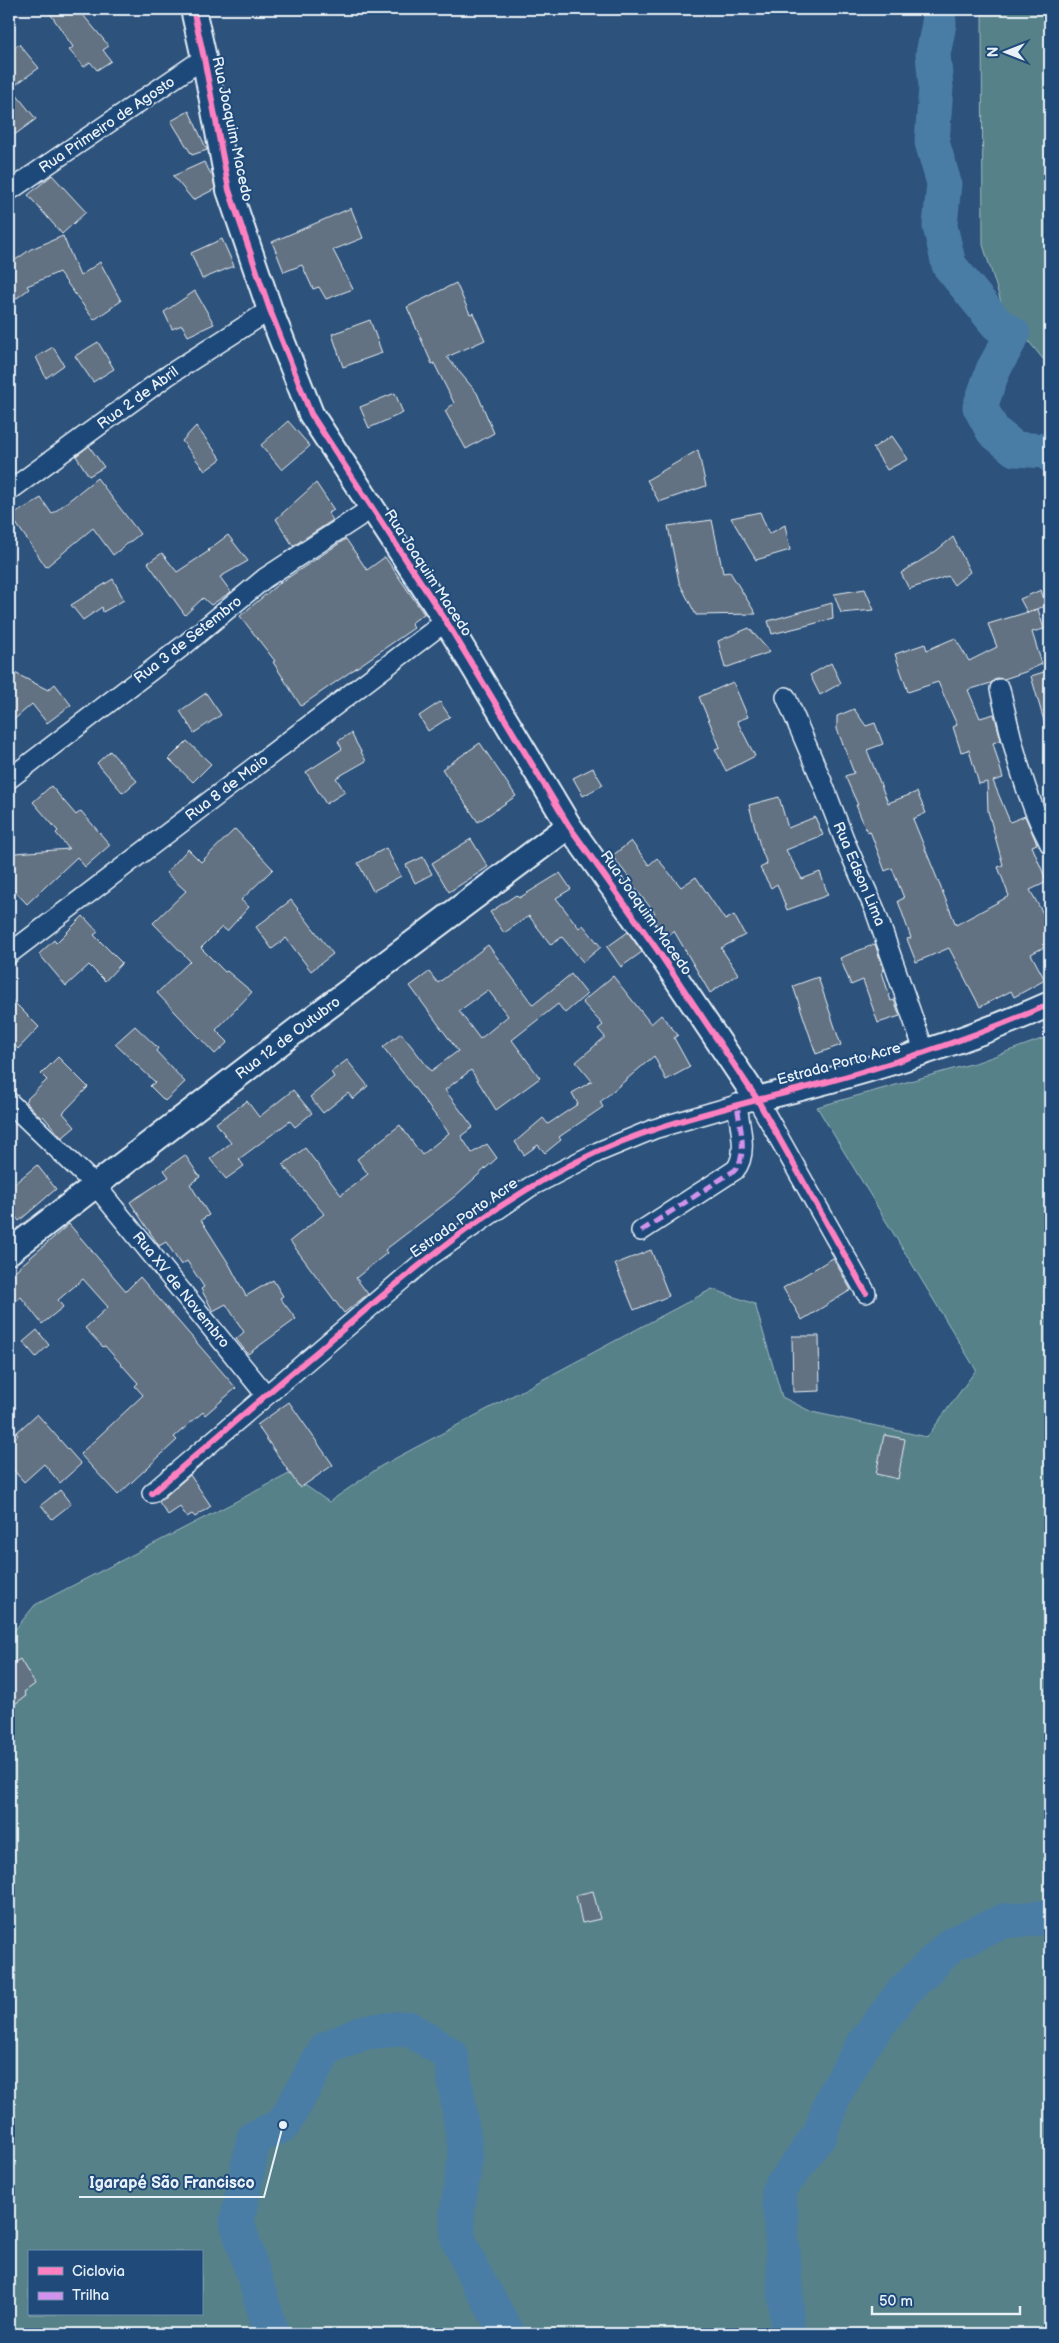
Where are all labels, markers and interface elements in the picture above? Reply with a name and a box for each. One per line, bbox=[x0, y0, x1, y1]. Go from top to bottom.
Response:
north arrow bbox=[982, 28, 1032, 78]
text: N bbox=[985, 47, 1002, 57]
street label: Rua Joaquim Macedo bbox=[207, 55, 257, 203]
street label: Rua Primeiro de Agosto bbox=[35, 72, 179, 178]
street label: Rua 2 de Abril bbox=[94, 362, 182, 434]
street label: Rua Joaquim Macedo bbox=[380, 506, 476, 640]
street label: Rua 3 de Setembro bbox=[130, 592, 246, 688]
street label: Rua 8 de Maio bbox=[182, 751, 272, 825]
street label: Rua Edson Lima bbox=[828, 819, 890, 929]
street label: Rua Joaquim Macedo bbox=[596, 847, 696, 979]
street label: Rua 12 de Outubro bbox=[232, 992, 344, 1084]
street label: Estrada Porto Acre bbox=[775, 1038, 903, 1090]
street label: Estrada Porto Acre bbox=[406, 1174, 522, 1262]
street label: Rua XV de Novembro bbox=[128, 1228, 234, 1352]
callout: Igarapé São Francisco bbox=[79, 2166, 264, 2197]
text: Igarapé São Francisco bbox=[89, 2174, 255, 2193]
legend bbox=[28, 2250, 202, 2316]
text: Ciclovia bbox=[72, 2262, 125, 2281]
scale bar bbox=[872, 2283, 1019, 2315]
text: Trilha bbox=[72, 2286, 109, 2305]
text: 50 m bbox=[879, 2292, 913, 2311]

